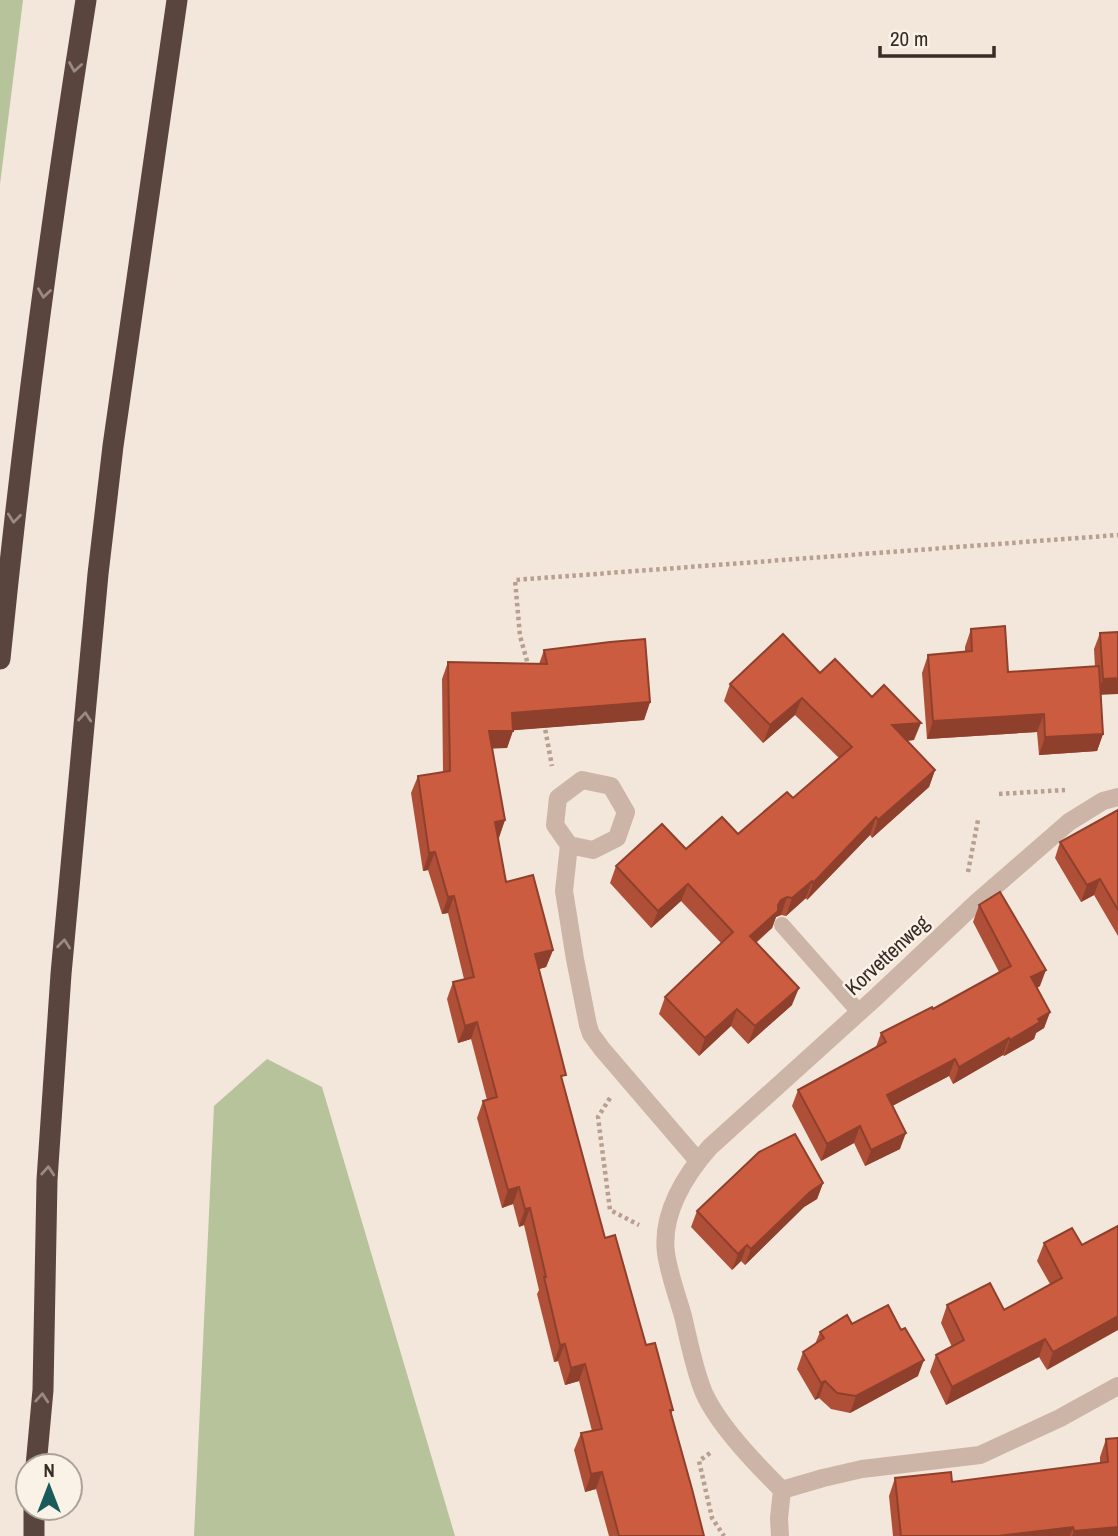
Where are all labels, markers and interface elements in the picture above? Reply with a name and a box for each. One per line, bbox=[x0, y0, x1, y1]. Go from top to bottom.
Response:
scale bar bbox=[880, 14, 994, 58]
text: 20 m bbox=[890, 24, 928, 53]
one-way arrow bbox=[68, 61, 83, 73]
one-way arrow bbox=[36, 287, 51, 299]
one-way arrow bbox=[7, 512, 22, 524]
one-way arrow bbox=[77, 711, 92, 722]
street label: Korvettenweg bbox=[839, 908, 936, 1002]
one-way arrow bbox=[56, 938, 71, 949]
one-way arrow bbox=[40, 1165, 55, 1176]
one-way arrow bbox=[34, 1392, 49, 1403]
north arrow bbox=[14, 1452, 84, 1522]
text: N bbox=[43, 1457, 55, 1483]

